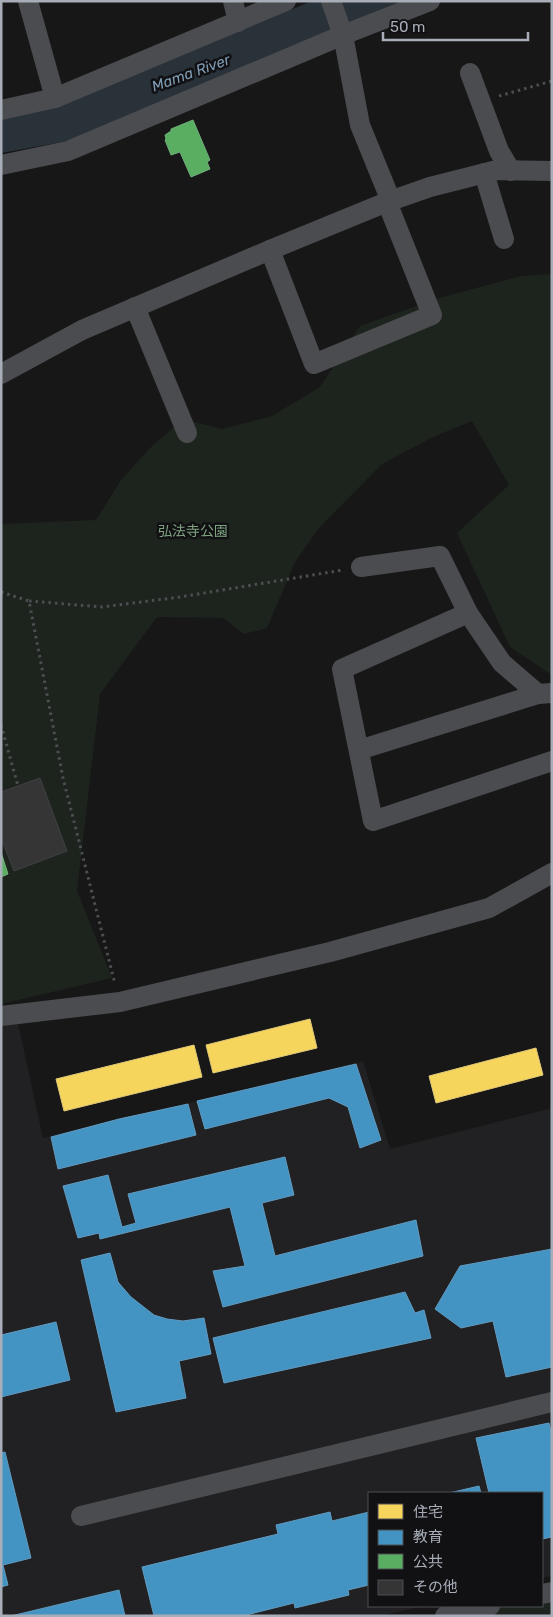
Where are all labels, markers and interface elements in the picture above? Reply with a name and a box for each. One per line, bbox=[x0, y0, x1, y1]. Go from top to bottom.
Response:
scale bar bbox=[383, 10, 528, 42]
text: 50 m bbox=[390, 18, 425, 36]
water label: Mama River bbox=[149, 50, 234, 96]
park label: 弘法寺公園 bbox=[158, 523, 228, 540]
legend bbox=[368, 1492, 543, 1607]
text: 住宅 bbox=[413, 1503, 443, 1521]
text: 教育 bbox=[413, 1528, 443, 1546]
text: 公共 bbox=[413, 1553, 443, 1571]
text: その他 bbox=[413, 1578, 458, 1596]

